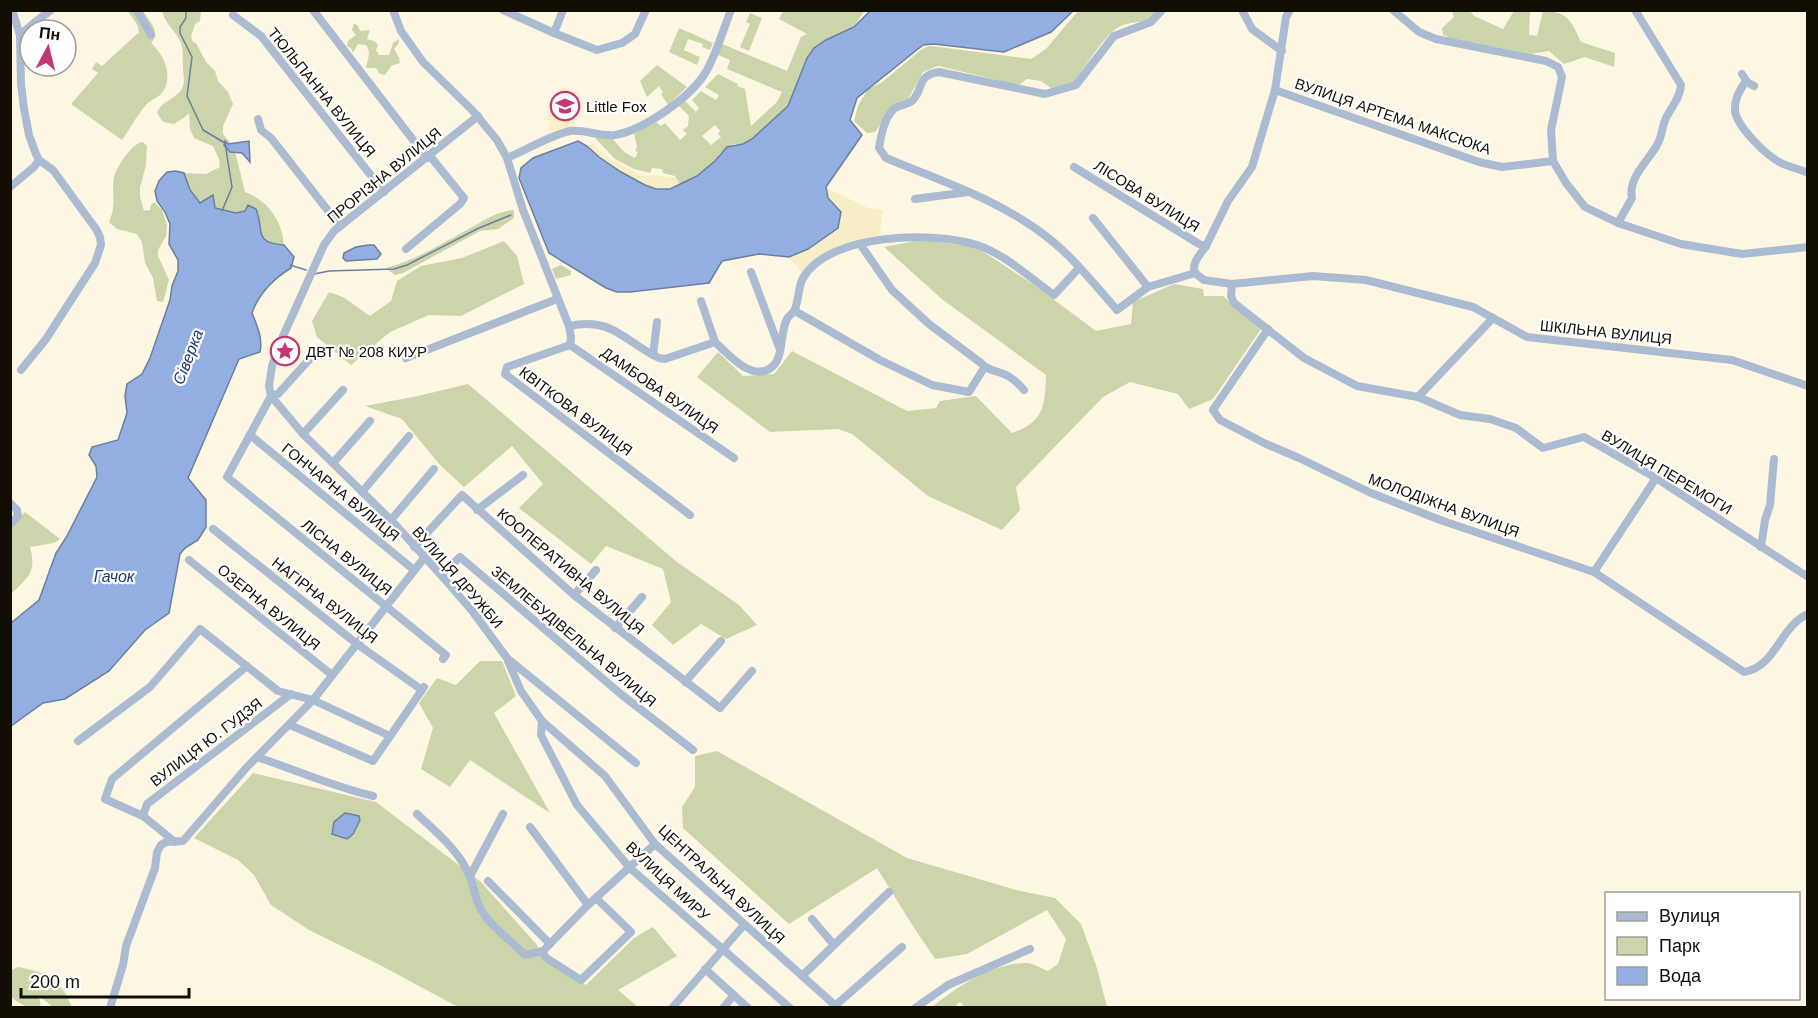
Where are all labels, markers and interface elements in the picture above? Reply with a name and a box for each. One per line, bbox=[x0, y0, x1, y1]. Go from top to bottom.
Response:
north arrow bbox=[18, 18, 78, 78]
text: Пн bbox=[38, 24, 61, 43]
street label: ТЮЛЬПАННА ВУЛИЦЯ bbox=[265, 24, 379, 160]
street label: ВУЛИЦЯ АРТЕМА МАКСЮКА bbox=[1293, 74, 1493, 158]
school or university icon: Little Fox bbox=[549, 90, 581, 122]
place label: Little Fox bbox=[586, 98, 647, 115]
street label: ПРОРІЗНА ВУЛИЦЯ bbox=[324, 124, 444, 226]
street label: ЛІСОВА ВУЛИЦЯ bbox=[1091, 157, 1203, 235]
street label: ШКІЛЬНА ВУЛИЦЯ bbox=[1539, 317, 1673, 347]
water label: Сіверка bbox=[170, 327, 206, 387]
place icon: ДВТ № 208 КИУР bbox=[269, 335, 301, 367]
place label: ДВТ № 208 КИУР bbox=[306, 343, 427, 360]
street label: ДАМБОВА ВУЛИЦЯ bbox=[598, 343, 722, 437]
street label: КВІТКОВА ВУЛИЦЯ bbox=[516, 363, 636, 459]
street label: ВУЛИЦЯ ПЕРЕМОГИ bbox=[1599, 426, 1735, 518]
street label: ГОНЧАРНА ВУЛИЦЯ bbox=[279, 439, 403, 545]
street label: МОЛОДІЖНА ВУЛИЦЯ bbox=[1366, 470, 1522, 540]
street label: КООПЕРАТИВНА ВУЛИЦЯ bbox=[494, 505, 648, 637]
street label: ЛІСНА ВУЛИЦЯ bbox=[299, 515, 395, 599]
street label: ВУЛИЦЯ ДРУЖБИ bbox=[409, 523, 507, 631]
street label: НАГІРНА ВУЛИЦЯ bbox=[269, 554, 381, 646]
street label: ОЗЕРНА ВУЛИЦЯ bbox=[214, 560, 324, 654]
street label: ЗЕМЛЕБУДІВЕЛЬНА ВУЛИЦЯ bbox=[488, 562, 660, 710]
water label: Гачок bbox=[94, 568, 136, 585]
street label: ВУЛИЦЯ Ю. ГУДЗЯ bbox=[147, 694, 265, 790]
street label: ЦЕНТРАЛЬНА ВУЛИЦЯ bbox=[655, 821, 789, 947]
street label: ВУЛИЦЯ МИРУ bbox=[623, 838, 714, 924]
legend bbox=[1605, 892, 1800, 1000]
text: Вулиця bbox=[1659, 906, 1720, 926]
text: Парк bbox=[1659, 936, 1700, 956]
scale bar bbox=[21, 961, 189, 999]
text: Вода bbox=[1659, 966, 1702, 986]
text: 200 m bbox=[30, 972, 80, 992]

